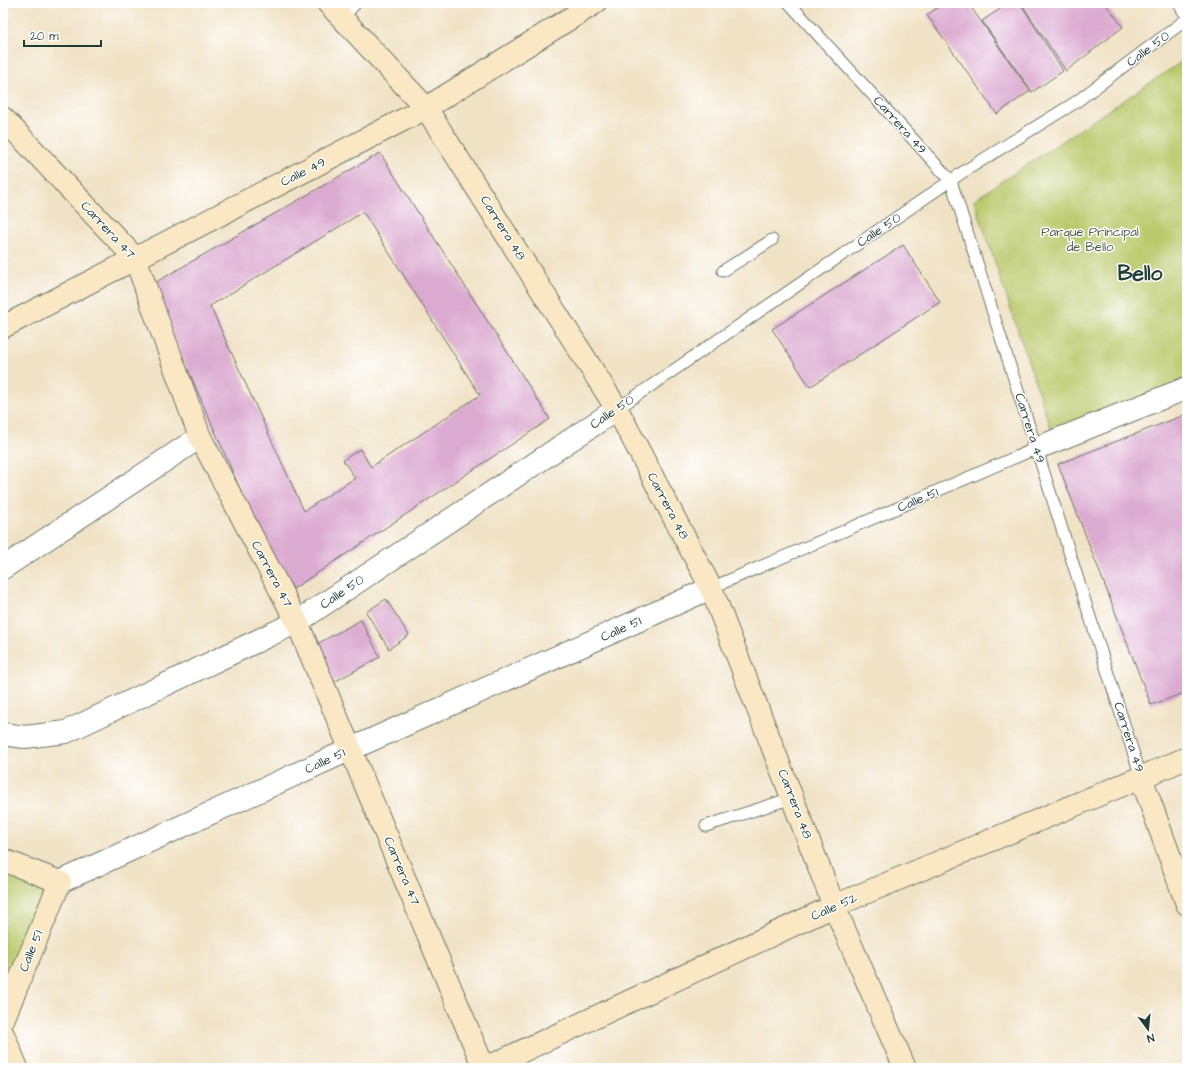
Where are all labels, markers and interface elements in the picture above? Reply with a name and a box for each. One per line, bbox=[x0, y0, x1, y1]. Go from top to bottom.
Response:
scale bar bbox=[24, 22, 101, 48]
street label: Calle 50 bbox=[1123, 27, 1173, 71]
text: 20 m bbox=[30, 28, 59, 45]
street label: Carrera 49 bbox=[869, 92, 931, 158]
street label: Calle 49 bbox=[277, 153, 329, 191]
street label: Carrera 48 bbox=[476, 192, 530, 264]
street label: Carrera 47 bbox=[77, 197, 139, 263]
street label: Calle 50 bbox=[853, 209, 905, 251]
park label: Parque Principal de Bello bbox=[1041, 223, 1139, 256]
district label: Bello bbox=[1118, 259, 1163, 288]
street label: Calle 50 bbox=[586, 391, 638, 433]
street label: Carrera 49 bbox=[1010, 391, 1050, 465]
street label: Carrera 48 bbox=[643, 469, 693, 543]
street label: Calle 51 bbox=[895, 483, 942, 517]
street label: Carrera 47 bbox=[247, 538, 297, 610]
street label: Calle 50 bbox=[316, 571, 368, 613]
street label: Calle 51 bbox=[598, 612, 645, 646]
street label: Carrera 49 bbox=[1109, 700, 1149, 774]
street label: Calle 51 bbox=[302, 744, 349, 778]
street label: Carrera 48 bbox=[773, 766, 817, 842]
street label: Carrera 47 bbox=[379, 834, 425, 908]
street label: Calle 52 bbox=[808, 889, 860, 925]
street label: Calle 51 bbox=[15, 927, 48, 974]
north arrow bbox=[1128, 1009, 1168, 1049]
text: N bbox=[1145, 1030, 1156, 1046]

